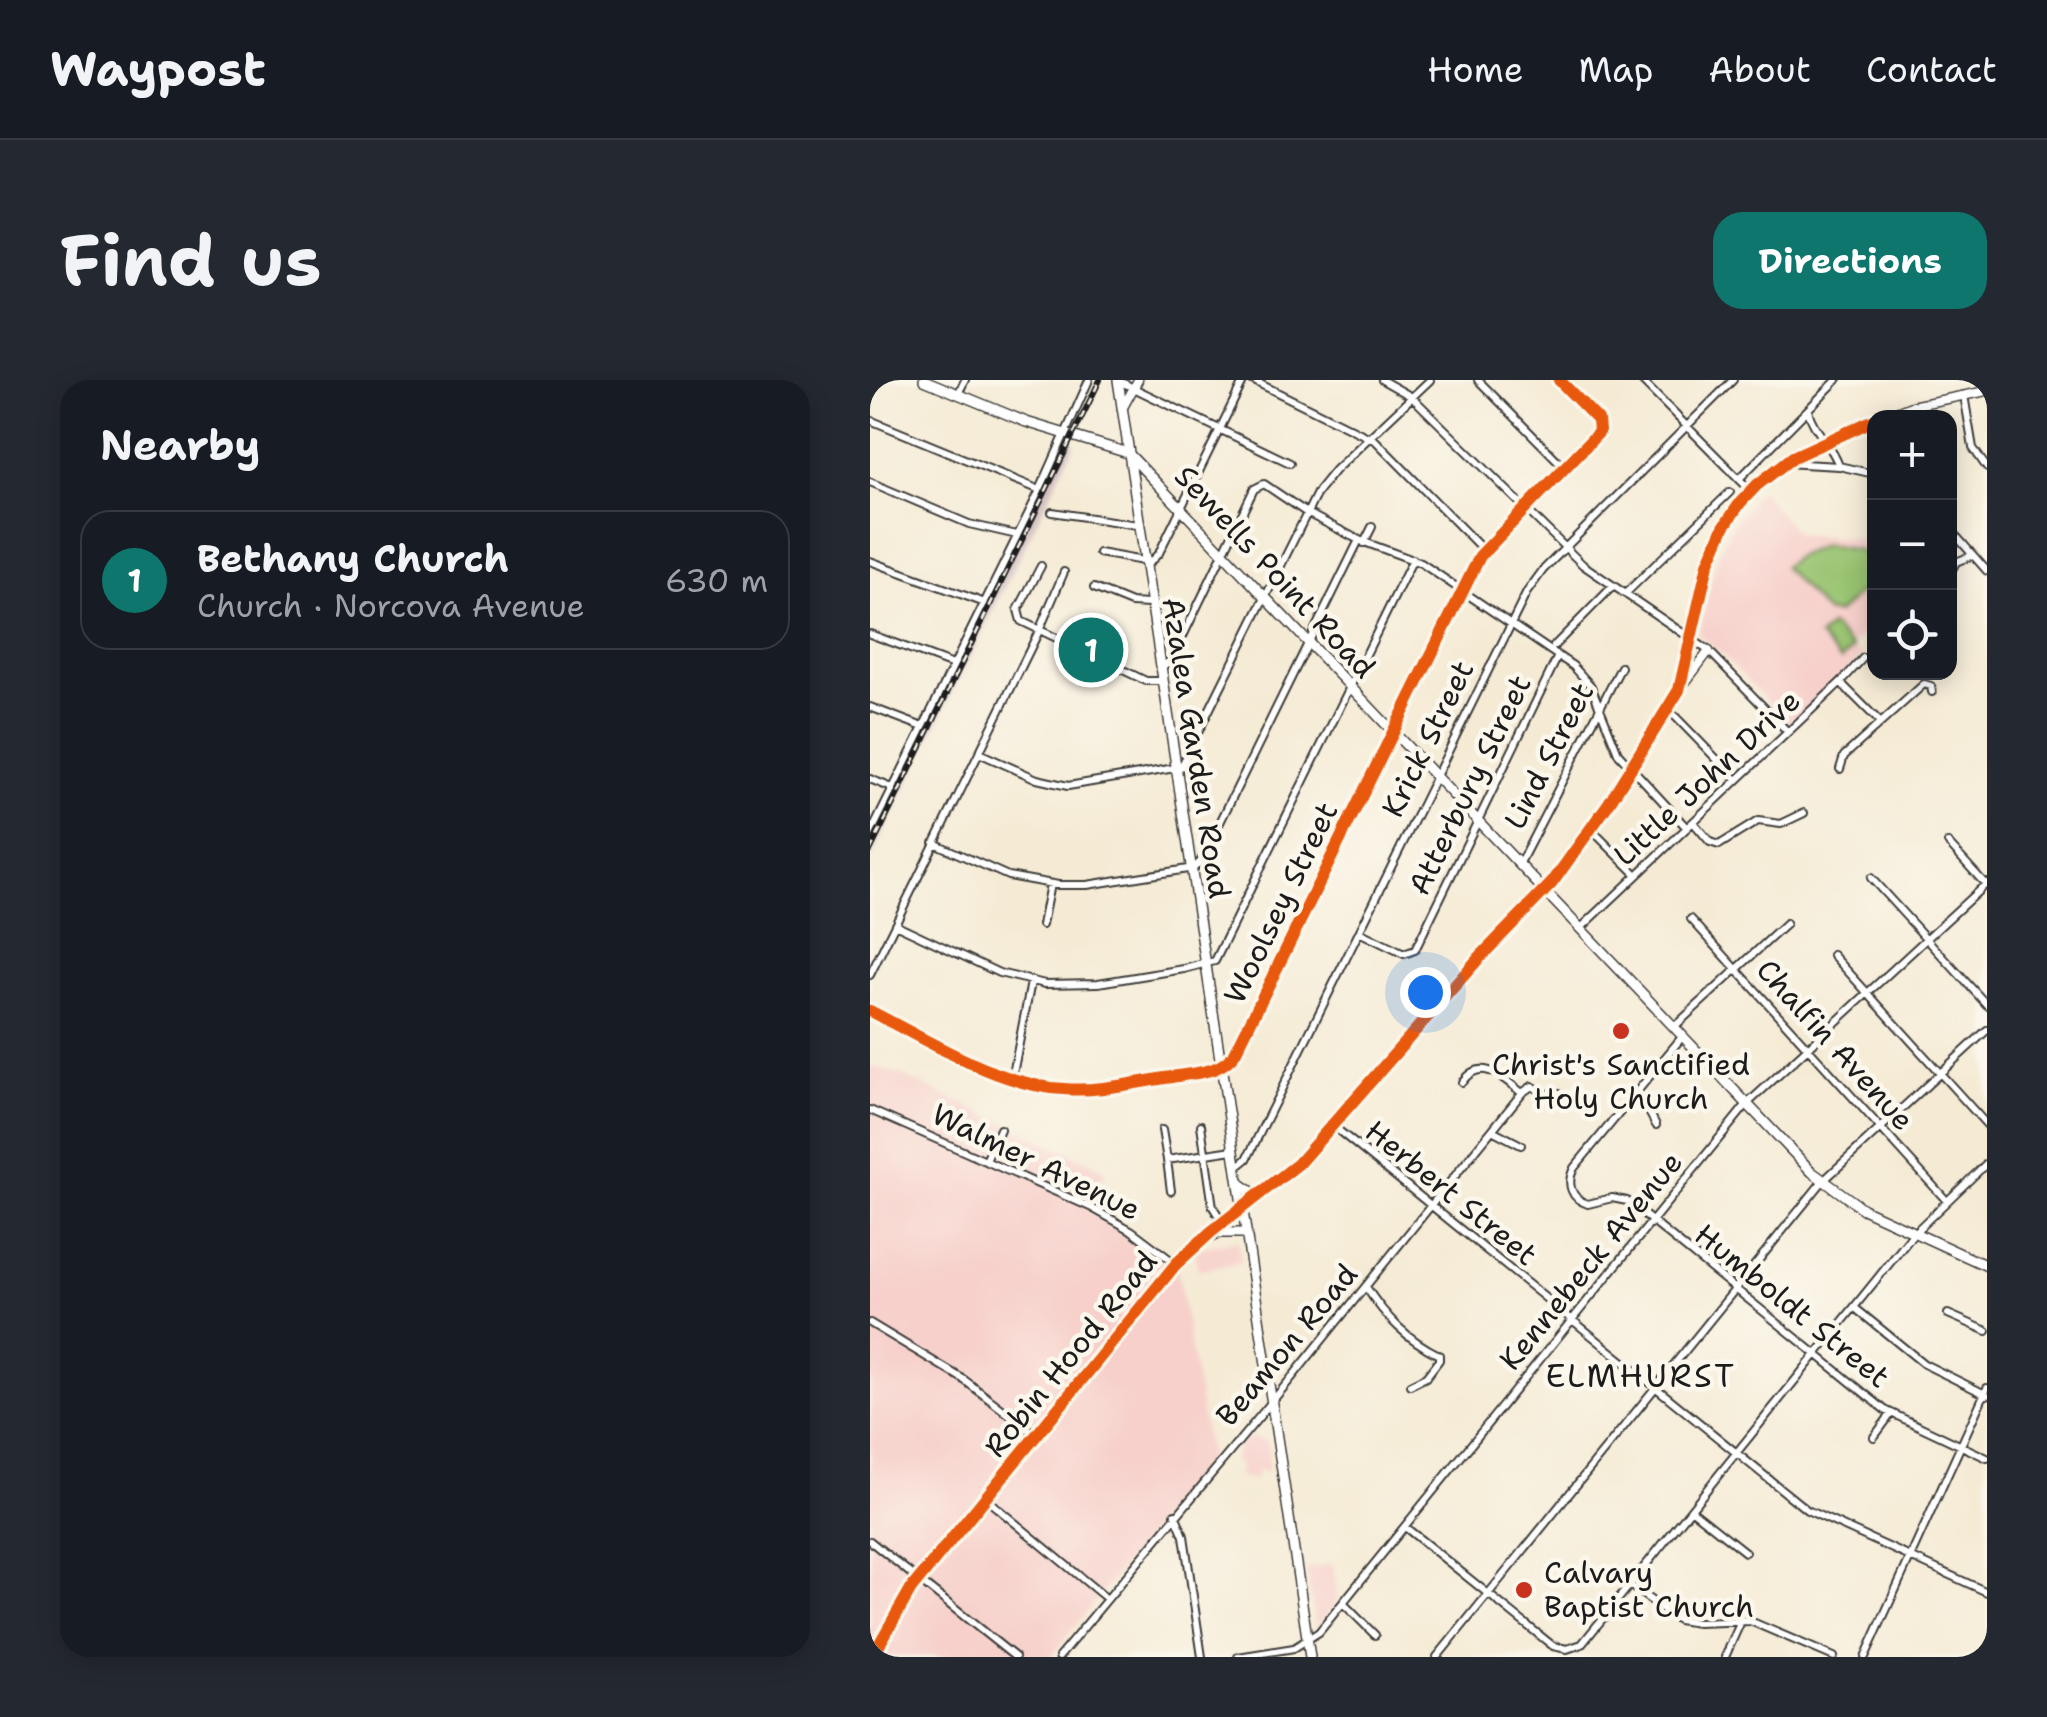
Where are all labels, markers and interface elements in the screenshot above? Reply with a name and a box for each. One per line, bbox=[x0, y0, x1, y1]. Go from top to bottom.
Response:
text: Waypost bbox=[50, 37, 266, 101]
text: Home bbox=[1427, 46, 1523, 93]
text: Map bbox=[1578, 46, 1653, 93]
text: About bbox=[1708, 46, 1811, 93]
text: Contact bbox=[1866, 46, 1997, 93]
button: Directions bbox=[1713, 212, 1987, 309]
text: Find us bbox=[60, 214, 322, 307]
map controls bbox=[1867, 410, 1957, 680]
button: + bbox=[1867, 410, 1957, 500]
text: Nearby bbox=[100, 417, 260, 473]
street label: Sewells Point Road bbox=[1166, 456, 1385, 687]
button: − bbox=[1867, 500, 1957, 590]
text: Bethany Church bbox=[197, 533, 509, 584]
text: 1 bbox=[127, 559, 142, 602]
text: 630 m bbox=[665, 559, 768, 602]
text: Church · Norcova Avenue bbox=[197, 584, 585, 627]
button: locate bbox=[1867, 590, 1957, 680]
street label: Azalea Garden Road bbox=[1152, 594, 1241, 901]
pin: 1 bbox=[1058, 612, 1124, 688]
street label: Krick Street bbox=[1372, 654, 1483, 824]
street label: Atterbury Street bbox=[1399, 668, 1541, 902]
street label: Lind Street bbox=[1494, 675, 1603, 836]
street label: Little John Drive bbox=[1604, 680, 1809, 875]
street label: Woolsey Street bbox=[1214, 795, 1347, 1011]
street label: Chalfin Avenue bbox=[1747, 950, 1923, 1139]
your location bbox=[1400, 967, 1451, 1018]
marker: Christ's Sanctified Holy Church bbox=[1610, 1020, 1632, 1042]
place label: Christ's Sanctified Holy Church bbox=[1492, 1044, 1750, 1119]
street label: Walmer Avenue bbox=[925, 1093, 1147, 1230]
street label: Herbert Street bbox=[1357, 1111, 1546, 1275]
street label: Kennebeck Avenue bbox=[1490, 1143, 1692, 1379]
street label: Humboldt Street bbox=[1686, 1214, 1898, 1397]
street label: Robin Hood Road bbox=[975, 1242, 1167, 1465]
street label: Beamon Road bbox=[1206, 1255, 1367, 1435]
district label: ELMHURST bbox=[1545, 1354, 1737, 1397]
place label: Calvary Baptist Church bbox=[1544, 1552, 1754, 1627]
marker: Calvary Baptist Church bbox=[1513, 1579, 1535, 1601]

